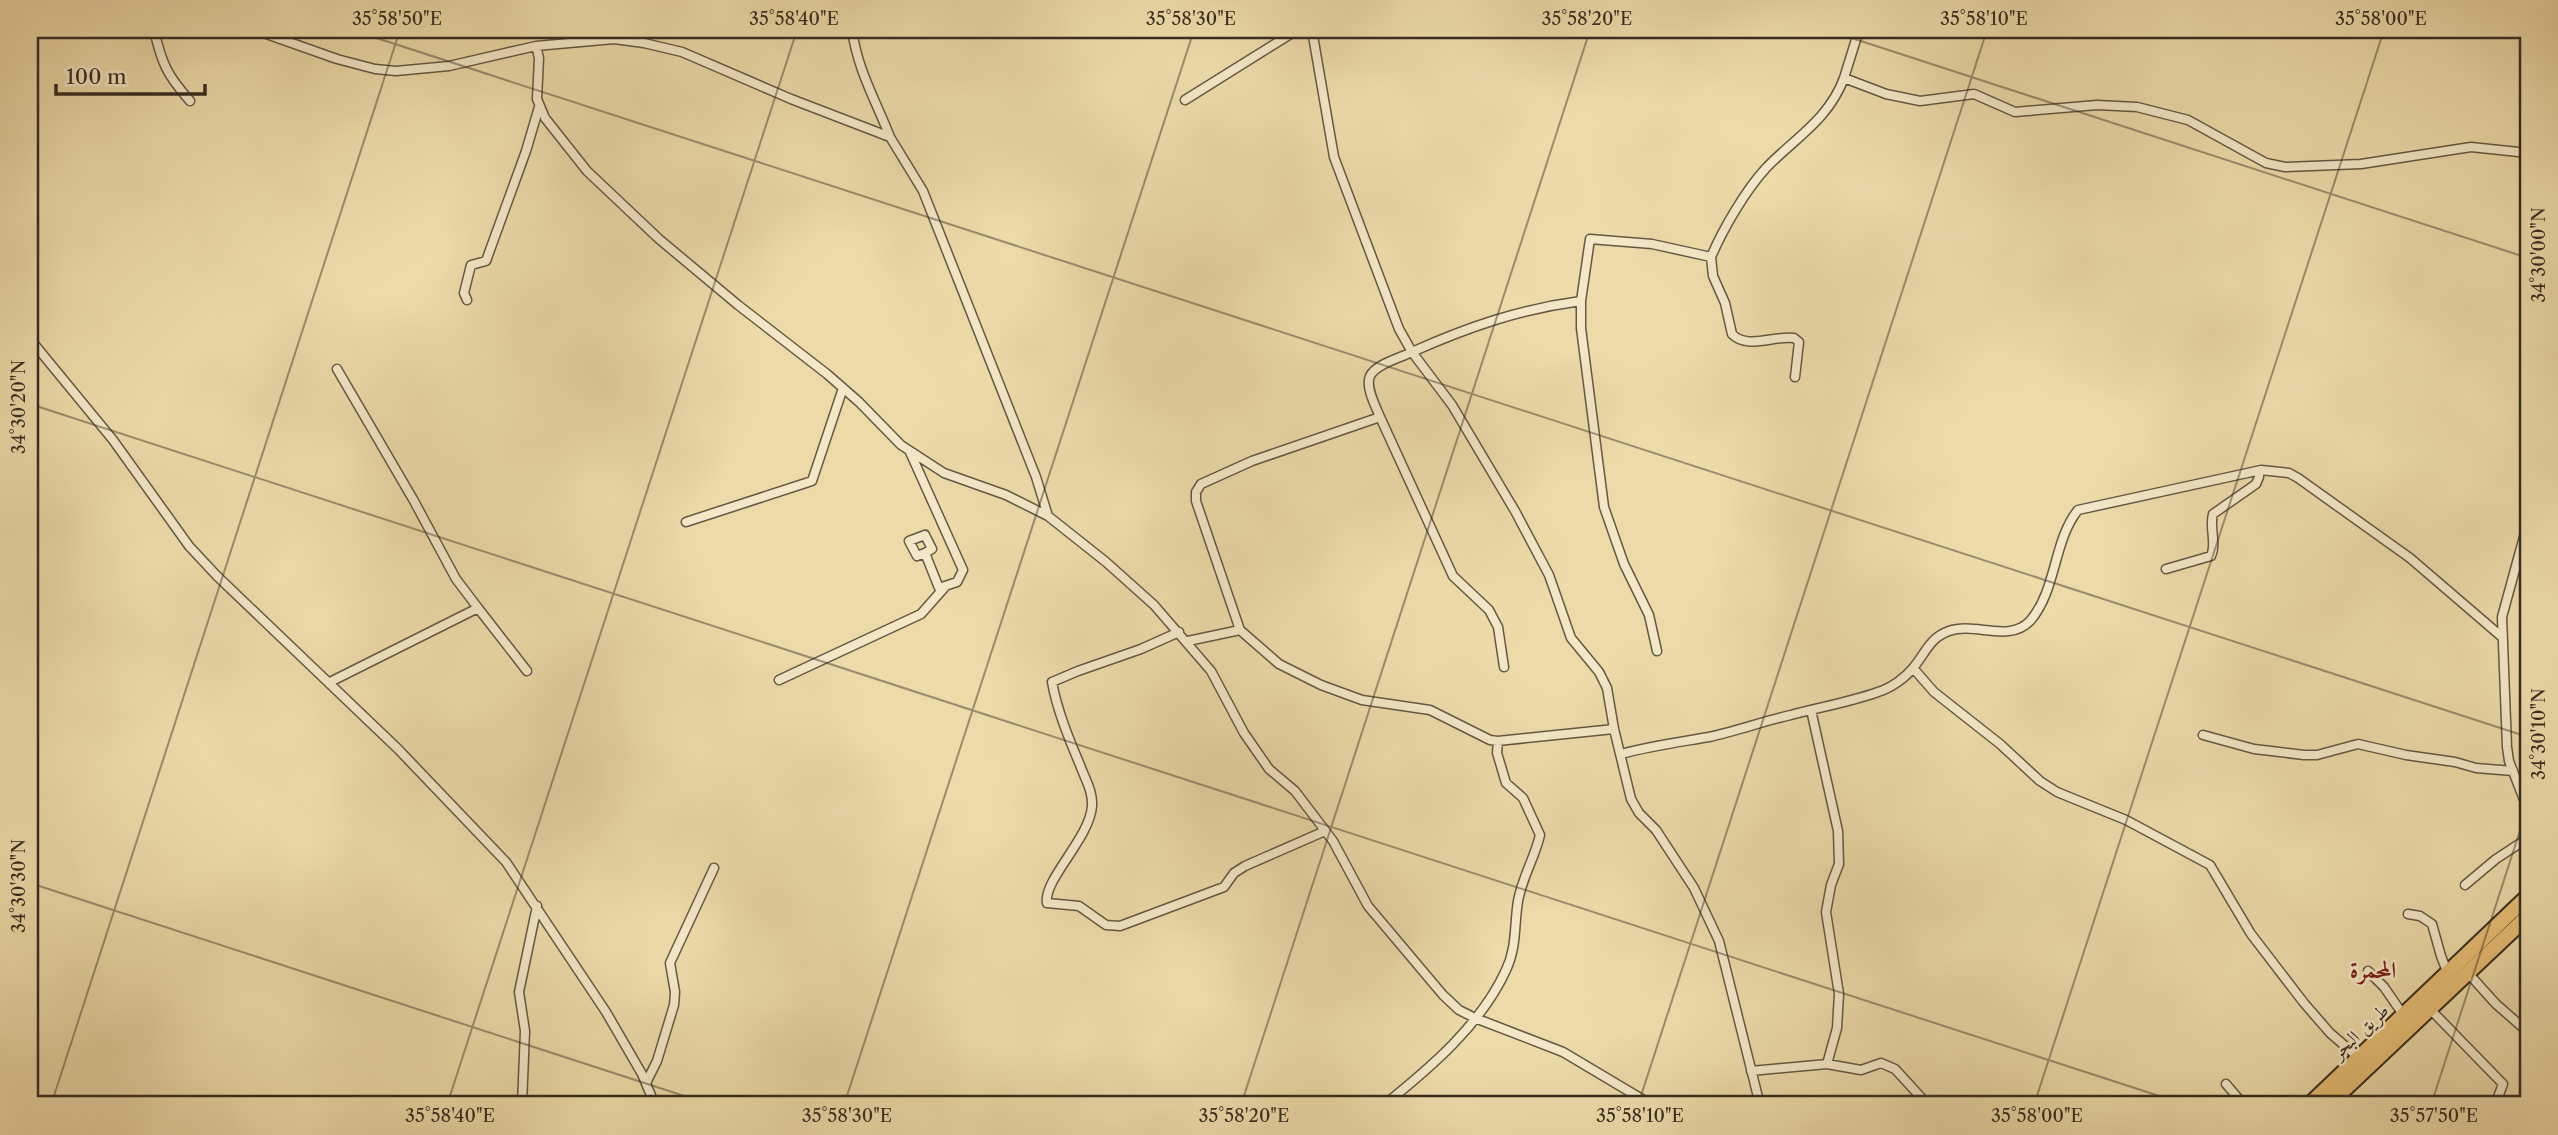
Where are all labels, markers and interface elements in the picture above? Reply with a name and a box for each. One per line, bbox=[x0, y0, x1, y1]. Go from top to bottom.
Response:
text: 35°58'50"E bbox=[352, 8, 442, 30]
text: 35°58'40"E bbox=[749, 8, 839, 30]
text: 35°58'30"E bbox=[1146, 8, 1236, 30]
text: 35°58'20"E bbox=[1542, 8, 1632, 30]
text: 35°58'10"E bbox=[1940, 8, 2028, 30]
text: 35°58'00"E bbox=[2335, 8, 2427, 30]
scale bar bbox=[56, 52, 205, 96]
text: 100 m bbox=[66, 64, 127, 89]
text: 34°30'00"N bbox=[2528, 207, 2550, 303]
text: 34°30'20"N bbox=[8, 360, 30, 454]
text: 34°30'10"N bbox=[2528, 688, 2550, 780]
text: 34°30'30"N bbox=[8, 839, 30, 933]
district label: المحمرة bbox=[2350, 956, 2396, 985]
street label: طريق البحر bbox=[2325, 999, 2394, 1065]
text: 35°58'40"E bbox=[405, 1105, 495, 1127]
text: 35°58'30"E bbox=[802, 1105, 892, 1127]
text: 35°58'20"E bbox=[1199, 1105, 1289, 1127]
text: 35°58'10"E bbox=[1596, 1105, 1684, 1127]
text: 35°58'00"E bbox=[1991, 1105, 2083, 1127]
text: 35°57'50"E bbox=[2390, 1105, 2478, 1127]

